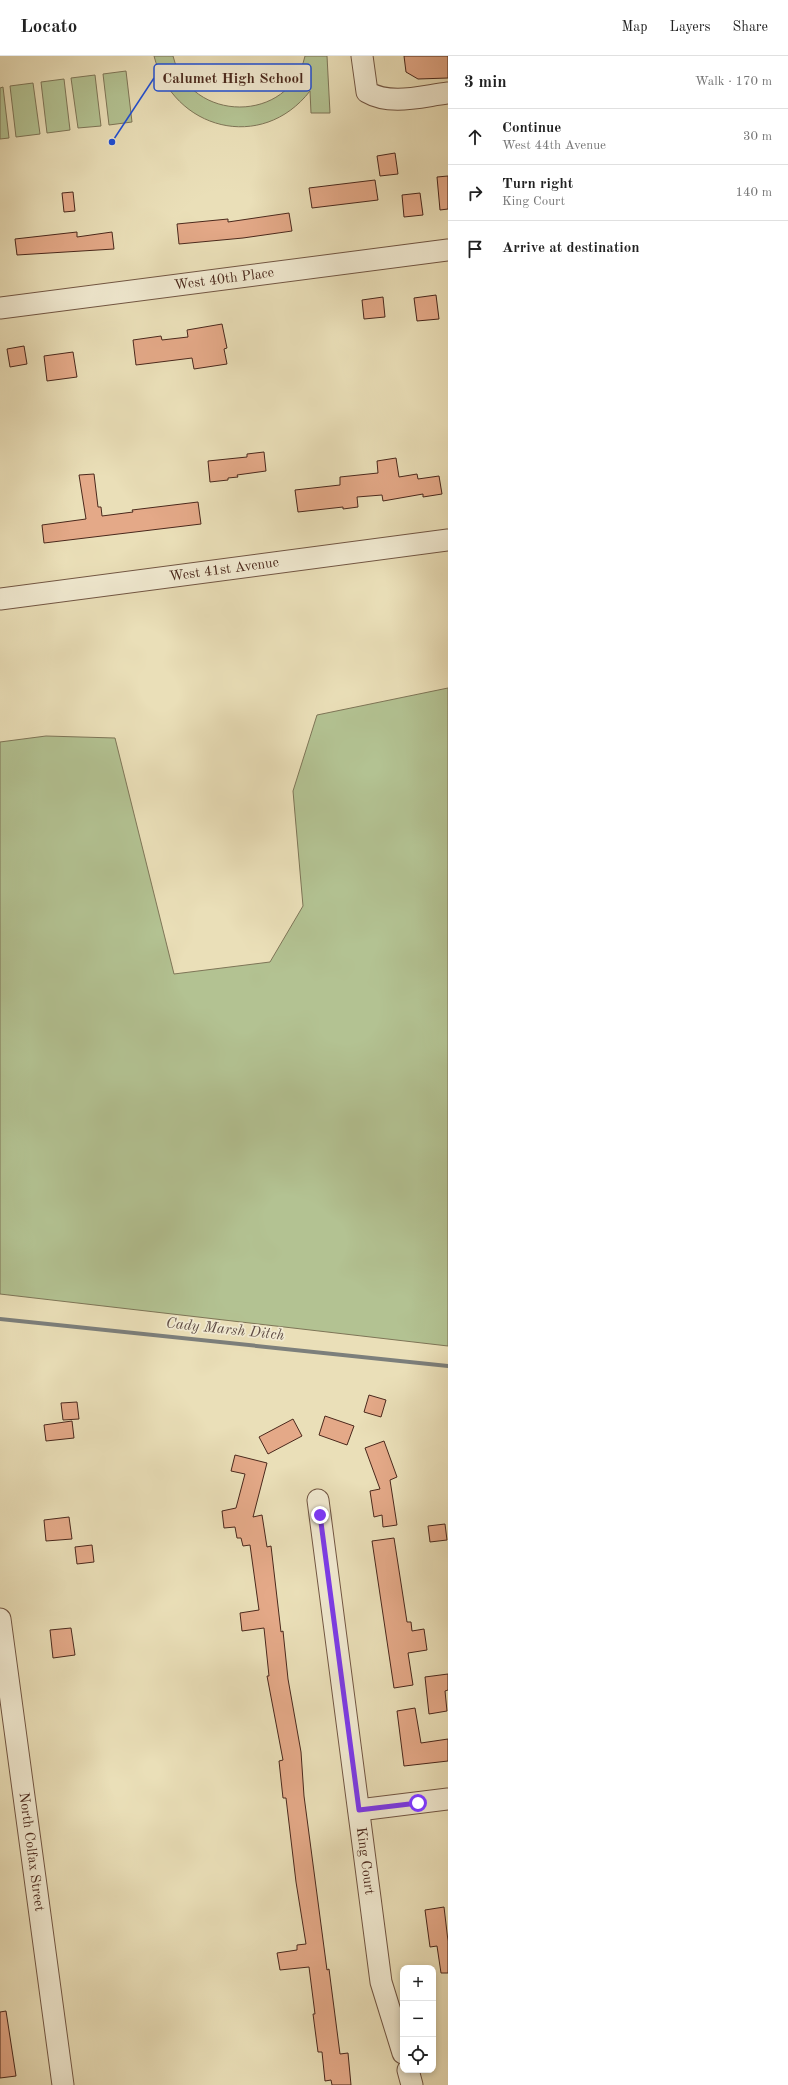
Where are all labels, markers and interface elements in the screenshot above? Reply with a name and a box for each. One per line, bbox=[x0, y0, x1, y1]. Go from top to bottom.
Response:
text: Locato bbox=[20, 18, 77, 37]
text: Map bbox=[622, 20, 648, 34]
text: Layers bbox=[670, 20, 711, 34]
text: Share bbox=[733, 20, 768, 34]
callout: Calumet High School bbox=[154, 64, 311, 91]
text: Calumet High School bbox=[162, 72, 304, 87]
text: 3 min bbox=[464, 74, 507, 91]
text: Walk · 170 m bbox=[695, 75, 772, 88]
text: Continue bbox=[502, 121, 561, 136]
icon: ahead bbox=[464, 126, 486, 148]
text: 30 m bbox=[743, 130, 772, 143]
text: West 44th Avenue bbox=[502, 139, 606, 152]
text: Turn right bbox=[502, 177, 573, 192]
icon: right bbox=[464, 182, 486, 204]
text: 140 m bbox=[735, 186, 772, 199]
text: King Court bbox=[502, 195, 565, 208]
icon: arrive bbox=[464, 238, 486, 260]
text: Arrive at destination bbox=[502, 241, 640, 256]
street label: West 40th Place bbox=[173, 266, 275, 292]
street label: West 41st Avenue bbox=[168, 555, 280, 584]
water label: Cady Marsh Ditch bbox=[165, 1316, 285, 1344]
route end bbox=[311, 1506, 329, 1524]
street label: North Colfax Street bbox=[17, 1792, 46, 1912]
route start bbox=[409, 1794, 427, 1812]
street label: King Court bbox=[354, 1826, 377, 1896]
map controls bbox=[400, 1965, 436, 2073]
button: + bbox=[400, 1965, 436, 2001]
button: − bbox=[400, 2001, 436, 2037]
button: locate bbox=[400, 2037, 436, 2073]

